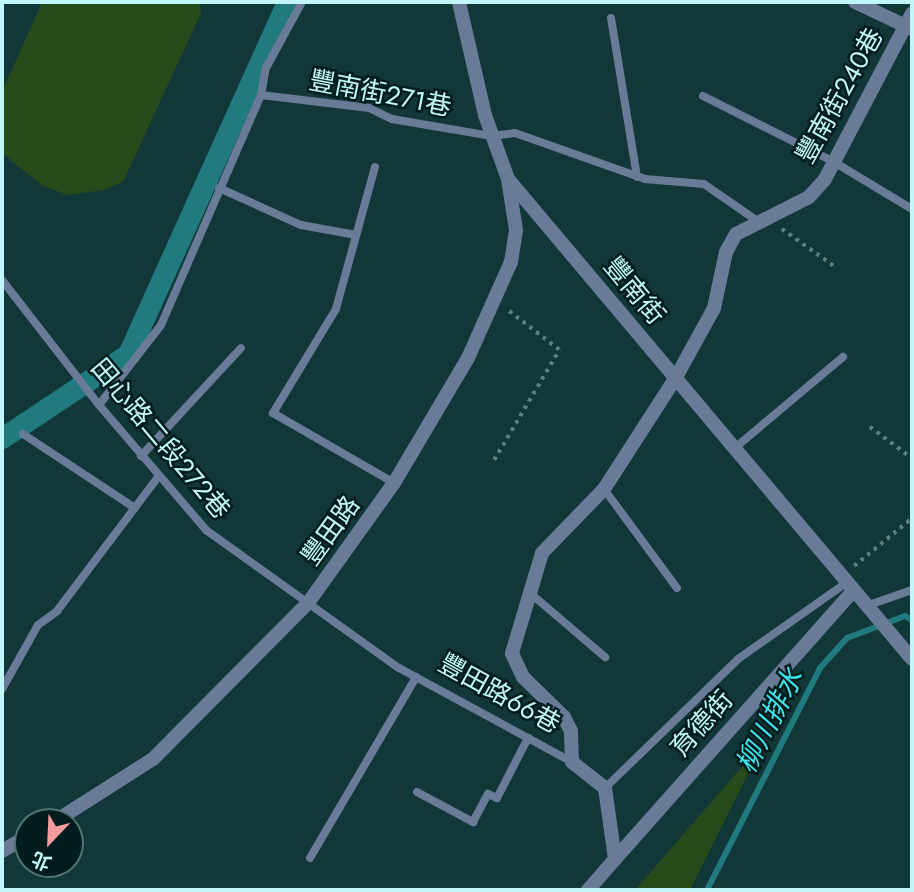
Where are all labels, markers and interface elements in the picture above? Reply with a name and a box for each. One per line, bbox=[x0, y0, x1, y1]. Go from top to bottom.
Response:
street label: 豐南街240巷 bbox=[790, 23, 890, 169]
street label: 豐南街271巷 bbox=[306, 65, 454, 123]
street label: 豐南街 bbox=[597, 251, 671, 331]
street label: 田心路二段272巷 bbox=[84, 353, 236, 525]
street label: 豐田路 bbox=[295, 490, 367, 572]
street label: 豐田路66巷 bbox=[433, 648, 565, 740]
water label: 柳川排水 bbox=[730, 663, 810, 779]
street label: 育德街 bbox=[664, 685, 740, 763]
north arrow bbox=[14, 808, 84, 878]
text: 北 bbox=[27, 845, 55, 877]

